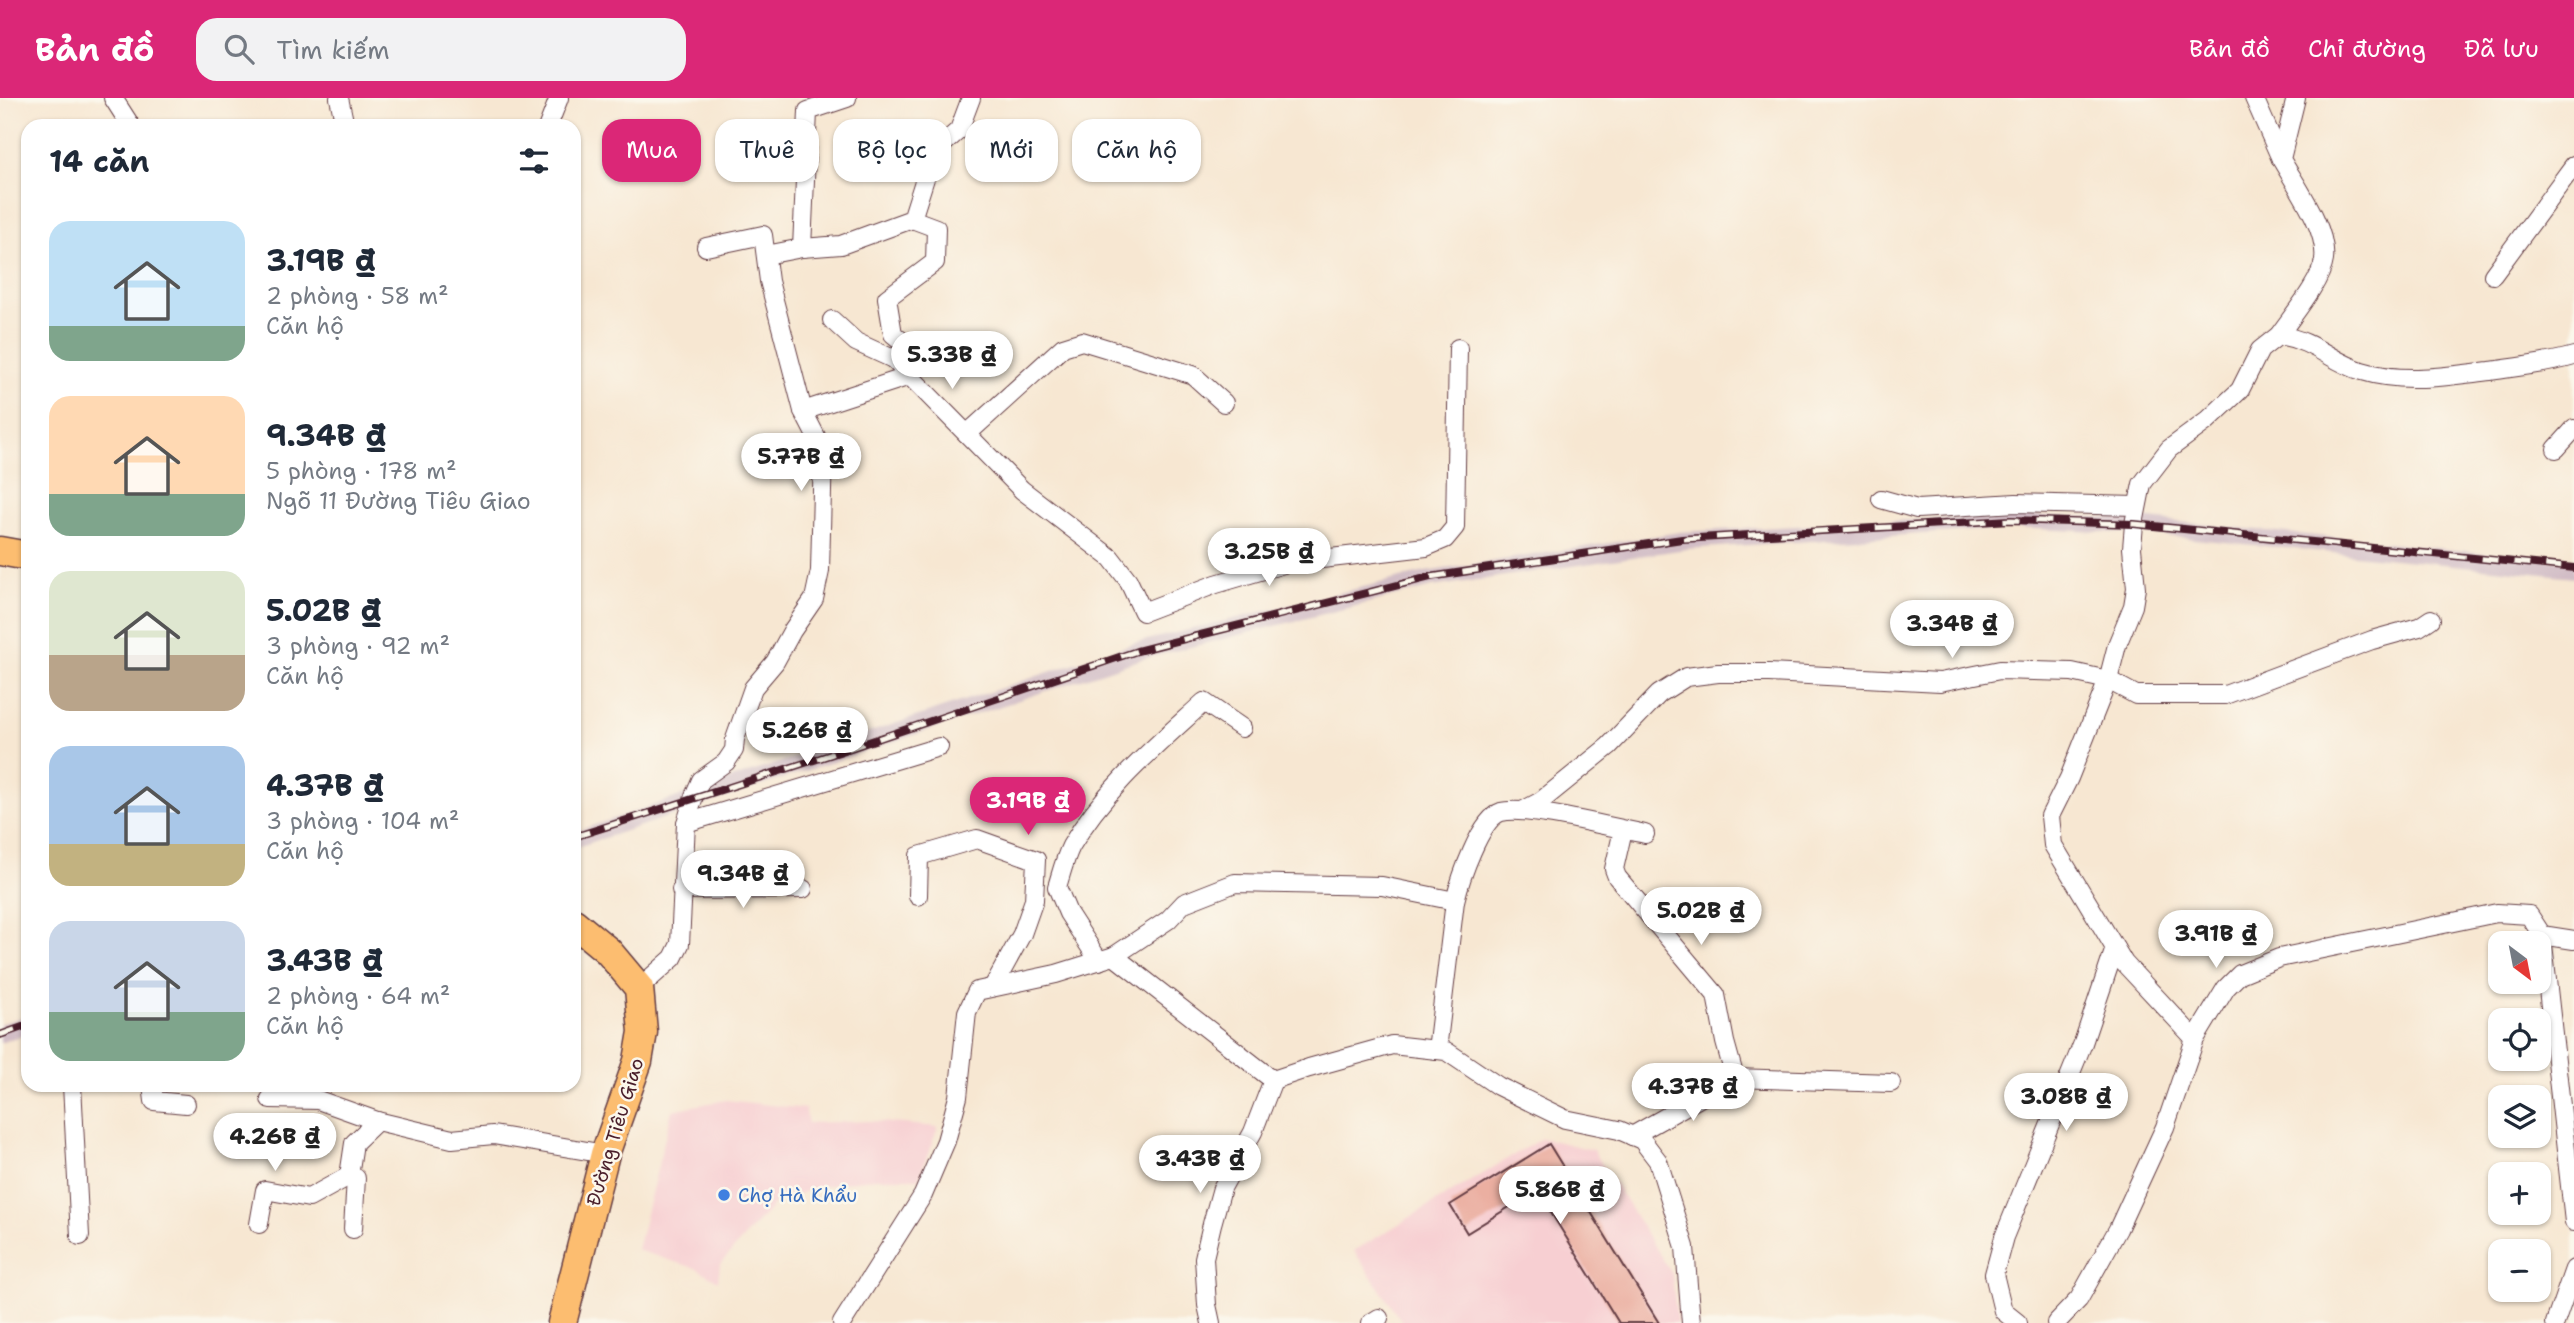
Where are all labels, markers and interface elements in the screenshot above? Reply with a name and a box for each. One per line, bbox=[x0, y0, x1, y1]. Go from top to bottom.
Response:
search box bbox=[196, 18, 686, 81]
text: Bản đồ bbox=[35, 27, 154, 72]
icon: search bbox=[220, 30, 258, 68]
text: Tìm kiếm bbox=[276, 32, 390, 67]
text: Bản đồ bbox=[2189, 33, 2270, 65]
text: Chỉ đường bbox=[2308, 33, 2426, 65]
text: Đã lưu bbox=[2464, 33, 2539, 65]
chip: Mua bbox=[602, 119, 701, 182]
chip: Thuê bbox=[715, 119, 819, 182]
chip: Bộ lọc bbox=[833, 119, 951, 182]
chip: Mới bbox=[965, 119, 1058, 182]
chip: Căn hộ bbox=[1072, 119, 1201, 182]
text: 14 căn bbox=[49, 141, 150, 182]
icon: filters bbox=[515, 142, 553, 180]
text: 3.19B ₫ bbox=[266, 240, 376, 281]
icon: home bbox=[105, 249, 189, 333]
text: 2 phòng · 58 m² bbox=[266, 281, 449, 311]
text: Căn hộ bbox=[266, 311, 344, 341]
pin: 5.33B ₫ bbox=[887, 331, 1017, 391]
text: 5.33B ₫ bbox=[907, 339, 997, 369]
text: 9.34B ₫ bbox=[266, 415, 386, 456]
icon: home bbox=[105, 424, 189, 508]
pin: 5.77B ₫ bbox=[736, 434, 866, 493]
text: 5.77B ₫ bbox=[757, 441, 845, 471]
text: 5 phòng · 178 m² bbox=[266, 456, 457, 486]
text: Ngõ 11 Đường Tiêu Giao bbox=[266, 486, 531, 516]
pin: 3.25B ₫ bbox=[1204, 528, 1334, 588]
text: 3.25B ₫ bbox=[1224, 536, 1314, 566]
text: 5.02B ₫ bbox=[266, 590, 382, 631]
icon: home bbox=[105, 599, 189, 683]
pin: 3.34B ₫ bbox=[1887, 601, 2017, 660]
text: 3.34B ₫ bbox=[1906, 608, 1998, 638]
text: 3 phòng · 92 m² bbox=[266, 631, 450, 661]
text: Căn hộ bbox=[266, 661, 344, 691]
pin: 5.26B ₫ bbox=[742, 708, 872, 767]
text: 5.26B ₫ bbox=[762, 715, 852, 745]
text: 4.37B ₫ bbox=[266, 765, 384, 806]
icon: home bbox=[105, 774, 189, 858]
pin: 3.19B ₫ bbox=[963, 778, 1093, 837]
text: 3.19B ₫ bbox=[986, 785, 1070, 815]
text: 3 phòng · 104 m² bbox=[266, 806, 459, 836]
text: Căn hộ bbox=[266, 836, 344, 866]
pin: 9.34B ₫ bbox=[678, 850, 808, 910]
text: 9.34B ₫ bbox=[697, 858, 789, 888]
pin: 5.02B ₫ bbox=[1636, 888, 1766, 947]
text: 5.02B ₫ bbox=[1657, 895, 1745, 925]
pin: 3.91B ₫ bbox=[2151, 910, 2281, 970]
text: 3.91B ₫ bbox=[2174, 918, 2258, 948]
north arrow bbox=[2488, 931, 2552, 994]
map controls bbox=[2488, 931, 2551, 1302]
text: 3.43B ₫ bbox=[266, 940, 383, 981]
icon: home bbox=[105, 949, 189, 1033]
text: 2 phòng · 64 m² bbox=[266, 981, 450, 1011]
button: locate bbox=[2488, 1008, 2551, 1071]
text: Căn hộ bbox=[266, 1011, 344, 1041]
street label: Đường Tiêu Giao bbox=[581, 1055, 649, 1209]
pin: 4.37B ₫ bbox=[1628, 1063, 1758, 1123]
text: 4.37B ₫ bbox=[1648, 1071, 1738, 1101]
pin: 3.08B ₫ bbox=[2001, 1074, 2131, 1133]
text: 3.08B ₫ bbox=[2020, 1081, 2112, 1111]
button: layers bbox=[2488, 1085, 2551, 1148]
pin: 4.26B ₫ bbox=[210, 1114, 340, 1173]
text: 4.26B ₫ bbox=[229, 1121, 321, 1151]
pin: 3.43B ₫ bbox=[1135, 1136, 1265, 1195]
text: 3.43B ₫ bbox=[1155, 1143, 1245, 1173]
button: + bbox=[2488, 1162, 2551, 1225]
pin: 5.86B ₫ bbox=[1495, 1166, 1625, 1226]
text: 5.86B ₫ bbox=[1515, 1174, 1605, 1204]
place label: Chợ Hà Khẩu bbox=[738, 1183, 857, 1208]
marker: Chợ Hà Khẩu bbox=[716, 1187, 732, 1203]
button: − bbox=[2488, 1239, 2551, 1302]

